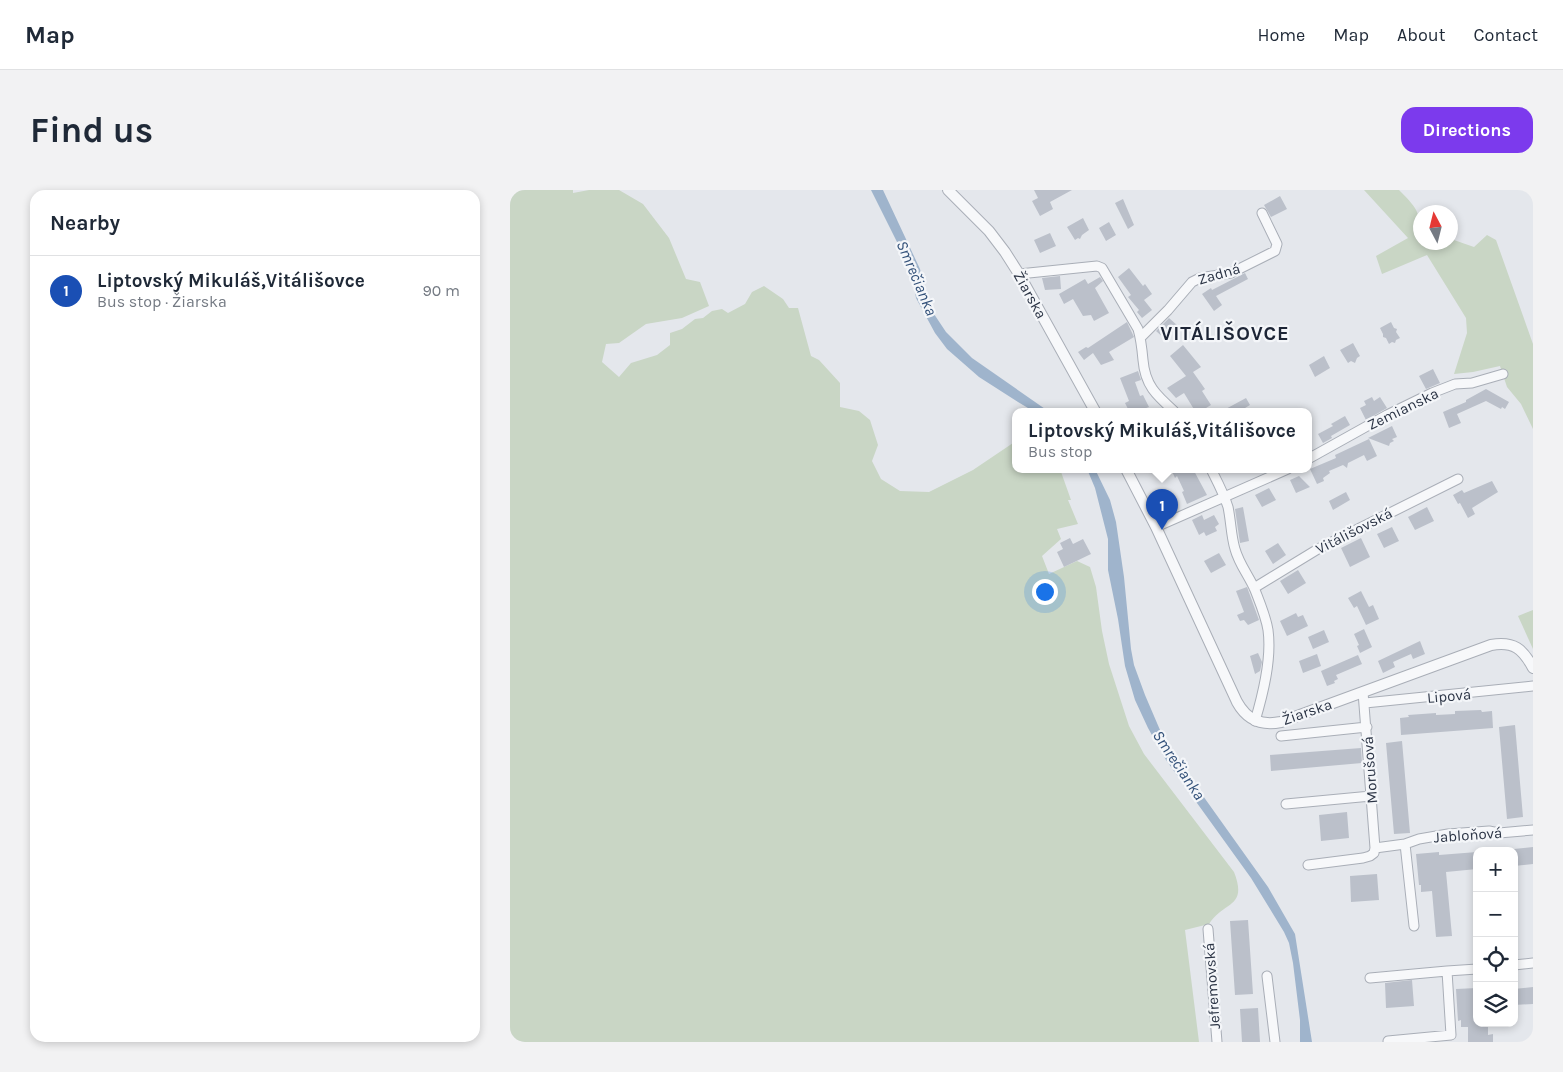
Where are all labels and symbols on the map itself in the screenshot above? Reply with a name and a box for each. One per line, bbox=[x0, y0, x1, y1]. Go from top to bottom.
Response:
north arrow bbox=[1413, 205, 1458, 250]
water label: Smrečianka bbox=[893, 238, 941, 318]
street label: Zadná bbox=[1196, 259, 1242, 289]
street label: Žiarska bbox=[1010, 268, 1050, 322]
district label: VITÁLIŠOVCE bbox=[1160, 320, 1290, 345]
street label: Zemianska bbox=[1364, 384, 1442, 434]
pin: 1 bbox=[1146, 489, 1178, 530]
street label: Vitálišovská bbox=[1313, 504, 1395, 558]
your location bbox=[1032, 579, 1058, 605]
street label: Lipová bbox=[1426, 685, 1472, 707]
street label: Žiarska bbox=[1280, 695, 1334, 729]
water label: Smrečianka bbox=[1149, 727, 1209, 803]
street label: Morušová bbox=[1359, 736, 1381, 804]
street label: Jabloňová bbox=[1433, 824, 1503, 846]
street label: Jefremovská bbox=[1200, 942, 1224, 1030]

